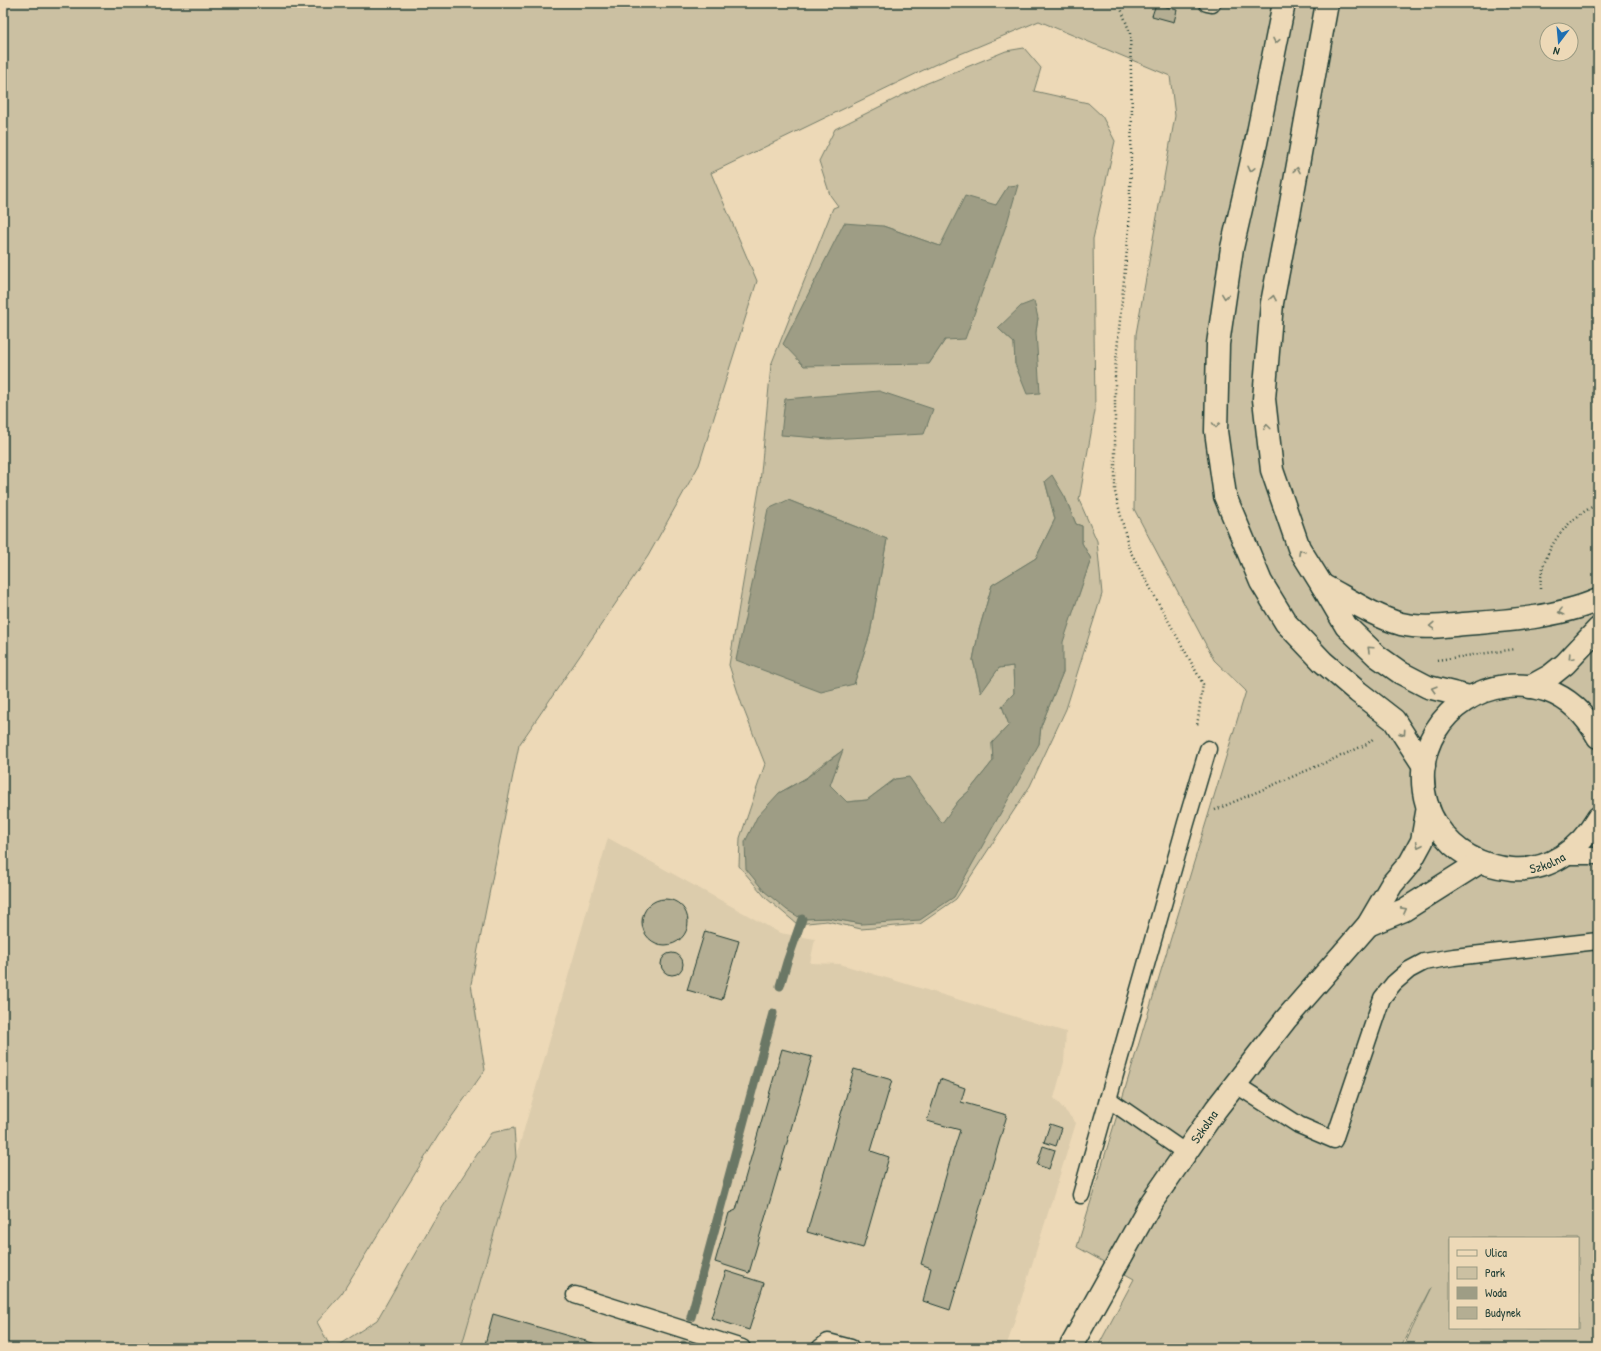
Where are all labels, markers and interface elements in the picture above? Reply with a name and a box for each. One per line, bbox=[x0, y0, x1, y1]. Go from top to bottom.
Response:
north arrow bbox=[1539, 22, 1579, 62]
one-way arrow bbox=[1273, 38, 1281, 44]
text: N bbox=[1551, 44, 1561, 59]
one-way arrow bbox=[1247, 165, 1255, 172]
one-way arrow bbox=[1293, 167, 1301, 174]
one-way arrow bbox=[1221, 293, 1230, 299]
one-way arrow bbox=[1268, 295, 1277, 301]
one-way arrow bbox=[1212, 422, 1220, 428]
one-way arrow bbox=[1263, 424, 1272, 430]
one-way arrow bbox=[1299, 549, 1306, 556]
one-way arrow bbox=[1558, 607, 1565, 616]
one-way arrow bbox=[1429, 622, 1435, 631]
one-way arrow bbox=[1367, 646, 1375, 654]
one-way arrow bbox=[1569, 652, 1576, 660]
one-way arrow bbox=[1430, 685, 1437, 694]
one-way arrow bbox=[1398, 729, 1406, 736]
one-way arrow bbox=[1416, 840, 1424, 848]
street label: Szkolna bbox=[1528, 848, 1568, 877]
one-way arrow bbox=[1400, 907, 1407, 914]
street label: Szkolna bbox=[1186, 1106, 1222, 1147]
legend bbox=[1449, 1237, 1579, 1329]
text: Ulica bbox=[1485, 1244, 1507, 1261]
text: Park bbox=[1485, 1264, 1505, 1281]
text: Woda bbox=[1485, 1284, 1507, 1301]
text: Budynek bbox=[1485, 1304, 1521, 1321]

